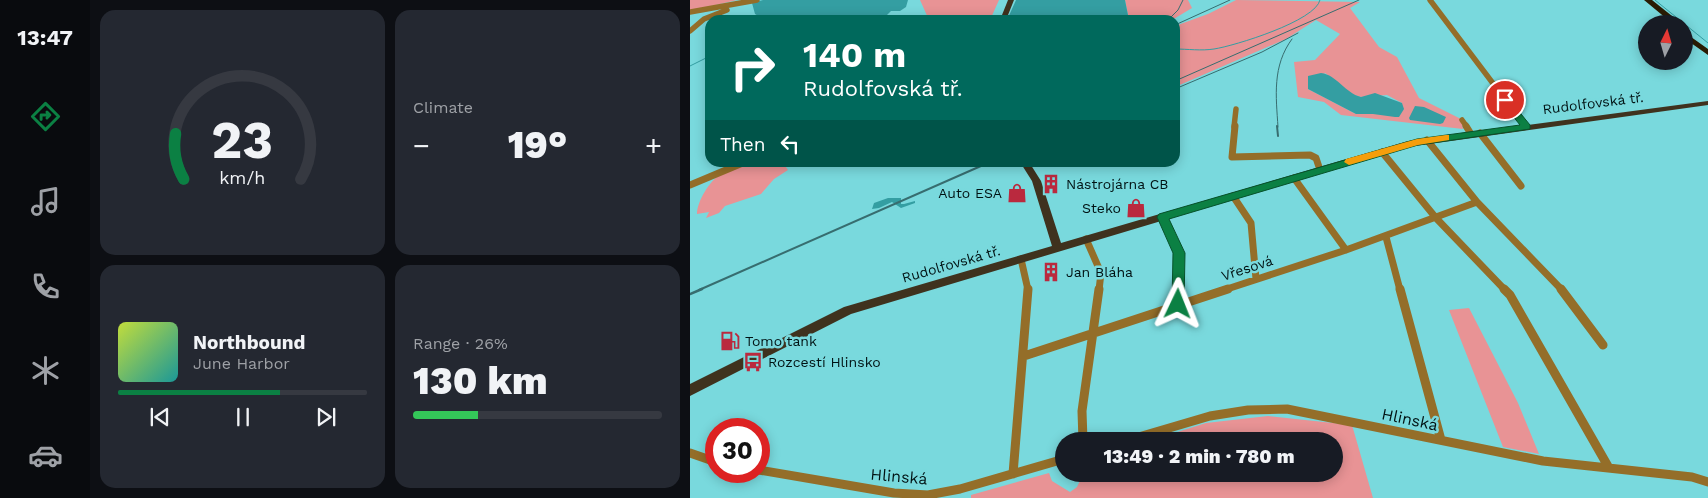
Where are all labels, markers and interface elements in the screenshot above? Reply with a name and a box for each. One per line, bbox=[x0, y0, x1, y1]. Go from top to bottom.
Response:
north arrow bbox=[1638, 15, 1692, 70]
map controls bbox=[1638, 15, 1693, 70]
text: 13:47 bbox=[17, 25, 73, 50]
text: 140 m bbox=[803, 34, 906, 76]
icon: right bbox=[720, 35, 785, 100]
text: Rudolfovská tř. bbox=[803, 76, 963, 101]
pin bbox=[1484, 79, 1526, 121]
icon: arrive bbox=[1491, 86, 1519, 114]
street label: Rudolfovská tř. bbox=[1542, 89, 1644, 117]
text: Climate bbox=[413, 98, 473, 117]
icon: directions bbox=[28, 99, 63, 134]
text: 23 bbox=[212, 110, 273, 171]
text: 19° bbox=[508, 123, 567, 167]
text: − bbox=[413, 129, 430, 162]
text: + bbox=[645, 129, 662, 162]
icon: left bbox=[776, 130, 804, 158]
text: Then bbox=[720, 133, 766, 156]
text: km/h bbox=[219, 167, 266, 188]
building icon: Nástrojárna CB bbox=[1040, 173, 1062, 195]
place label: Nástrojárna CB bbox=[1066, 176, 1168, 192]
shop icon: Auto ESA bbox=[1006, 182, 1028, 204]
icon: music bbox=[28, 184, 63, 219]
place label: Auto ESA bbox=[938, 185, 1002, 201]
shop icon: Steko bbox=[1125, 197, 1147, 219]
place label: Steko bbox=[1082, 200, 1121, 216]
street label: Rudolfovská tř. bbox=[900, 242, 1002, 286]
street label: Vřesová bbox=[1219, 252, 1275, 284]
building icon: Jan Bláha bbox=[1040, 261, 1062, 283]
place label: Jan Bláha bbox=[1066, 264, 1133, 280]
icon: phone bbox=[28, 269, 63, 304]
position arrow bbox=[1151, 277, 1203, 329]
fuel station icon: Tomo tank bbox=[719, 330, 741, 352]
text: Northbound bbox=[193, 331, 305, 354]
place label: Tomo tank bbox=[745, 333, 817, 349]
text: Range · 26% bbox=[413, 334, 508, 353]
bus stop icon: Rozcestí Hlinsko bbox=[742, 351, 764, 373]
icon: climate bbox=[28, 353, 63, 388]
text: June Harbor bbox=[193, 354, 290, 373]
place label: Rozcestí Hlinsko bbox=[768, 354, 881, 370]
text: 130 km bbox=[413, 359, 547, 403]
icon: previous bbox=[146, 403, 174, 431]
icon: pause bbox=[229, 403, 257, 431]
icon: next bbox=[312, 403, 340, 431]
street label: Hlinská bbox=[1380, 404, 1440, 435]
speed limit sign: 30 bbox=[705, 418, 770, 483]
icon: car bbox=[28, 438, 63, 473]
text: 13:49 · 2 min · 780 m bbox=[1103, 445, 1295, 468]
street label: Hlinská bbox=[870, 465, 928, 488]

